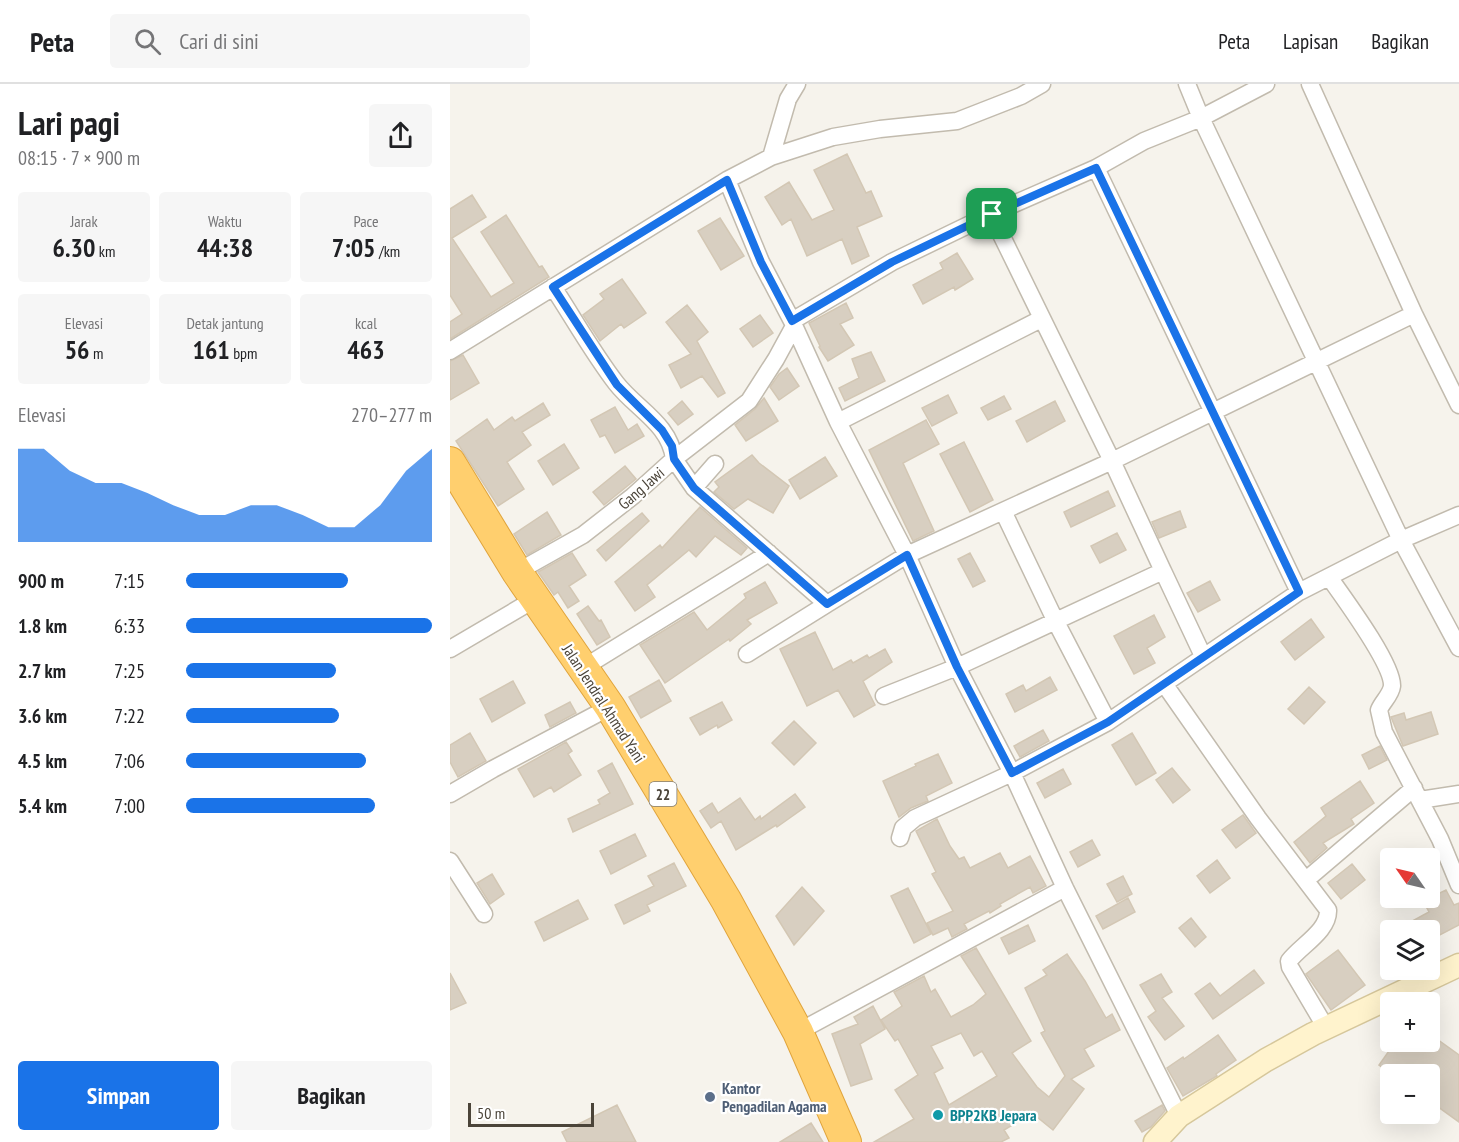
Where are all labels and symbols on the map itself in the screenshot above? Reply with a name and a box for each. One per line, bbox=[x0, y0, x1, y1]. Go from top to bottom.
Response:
pin bbox=[966, 188, 1017, 239]
street label: Gang Jawi bbox=[614, 462, 668, 514]
street label: Jalan Jendral Ahmad Yani bbox=[558, 639, 650, 766]
road number: 22 bbox=[650, 782, 676, 806]
north arrow bbox=[1380, 848, 1440, 908]
place label: Kantor Pengadilan Agama bbox=[722, 1078, 827, 1116]
marker: Kantor Pengadilan Agama bbox=[703, 1090, 717, 1104]
scale bar bbox=[468, 1100, 594, 1128]
place label: BPP2KB Jepara bbox=[950, 1105, 1037, 1125]
marker: BPP2KB Jepara bbox=[931, 1108, 945, 1122]

